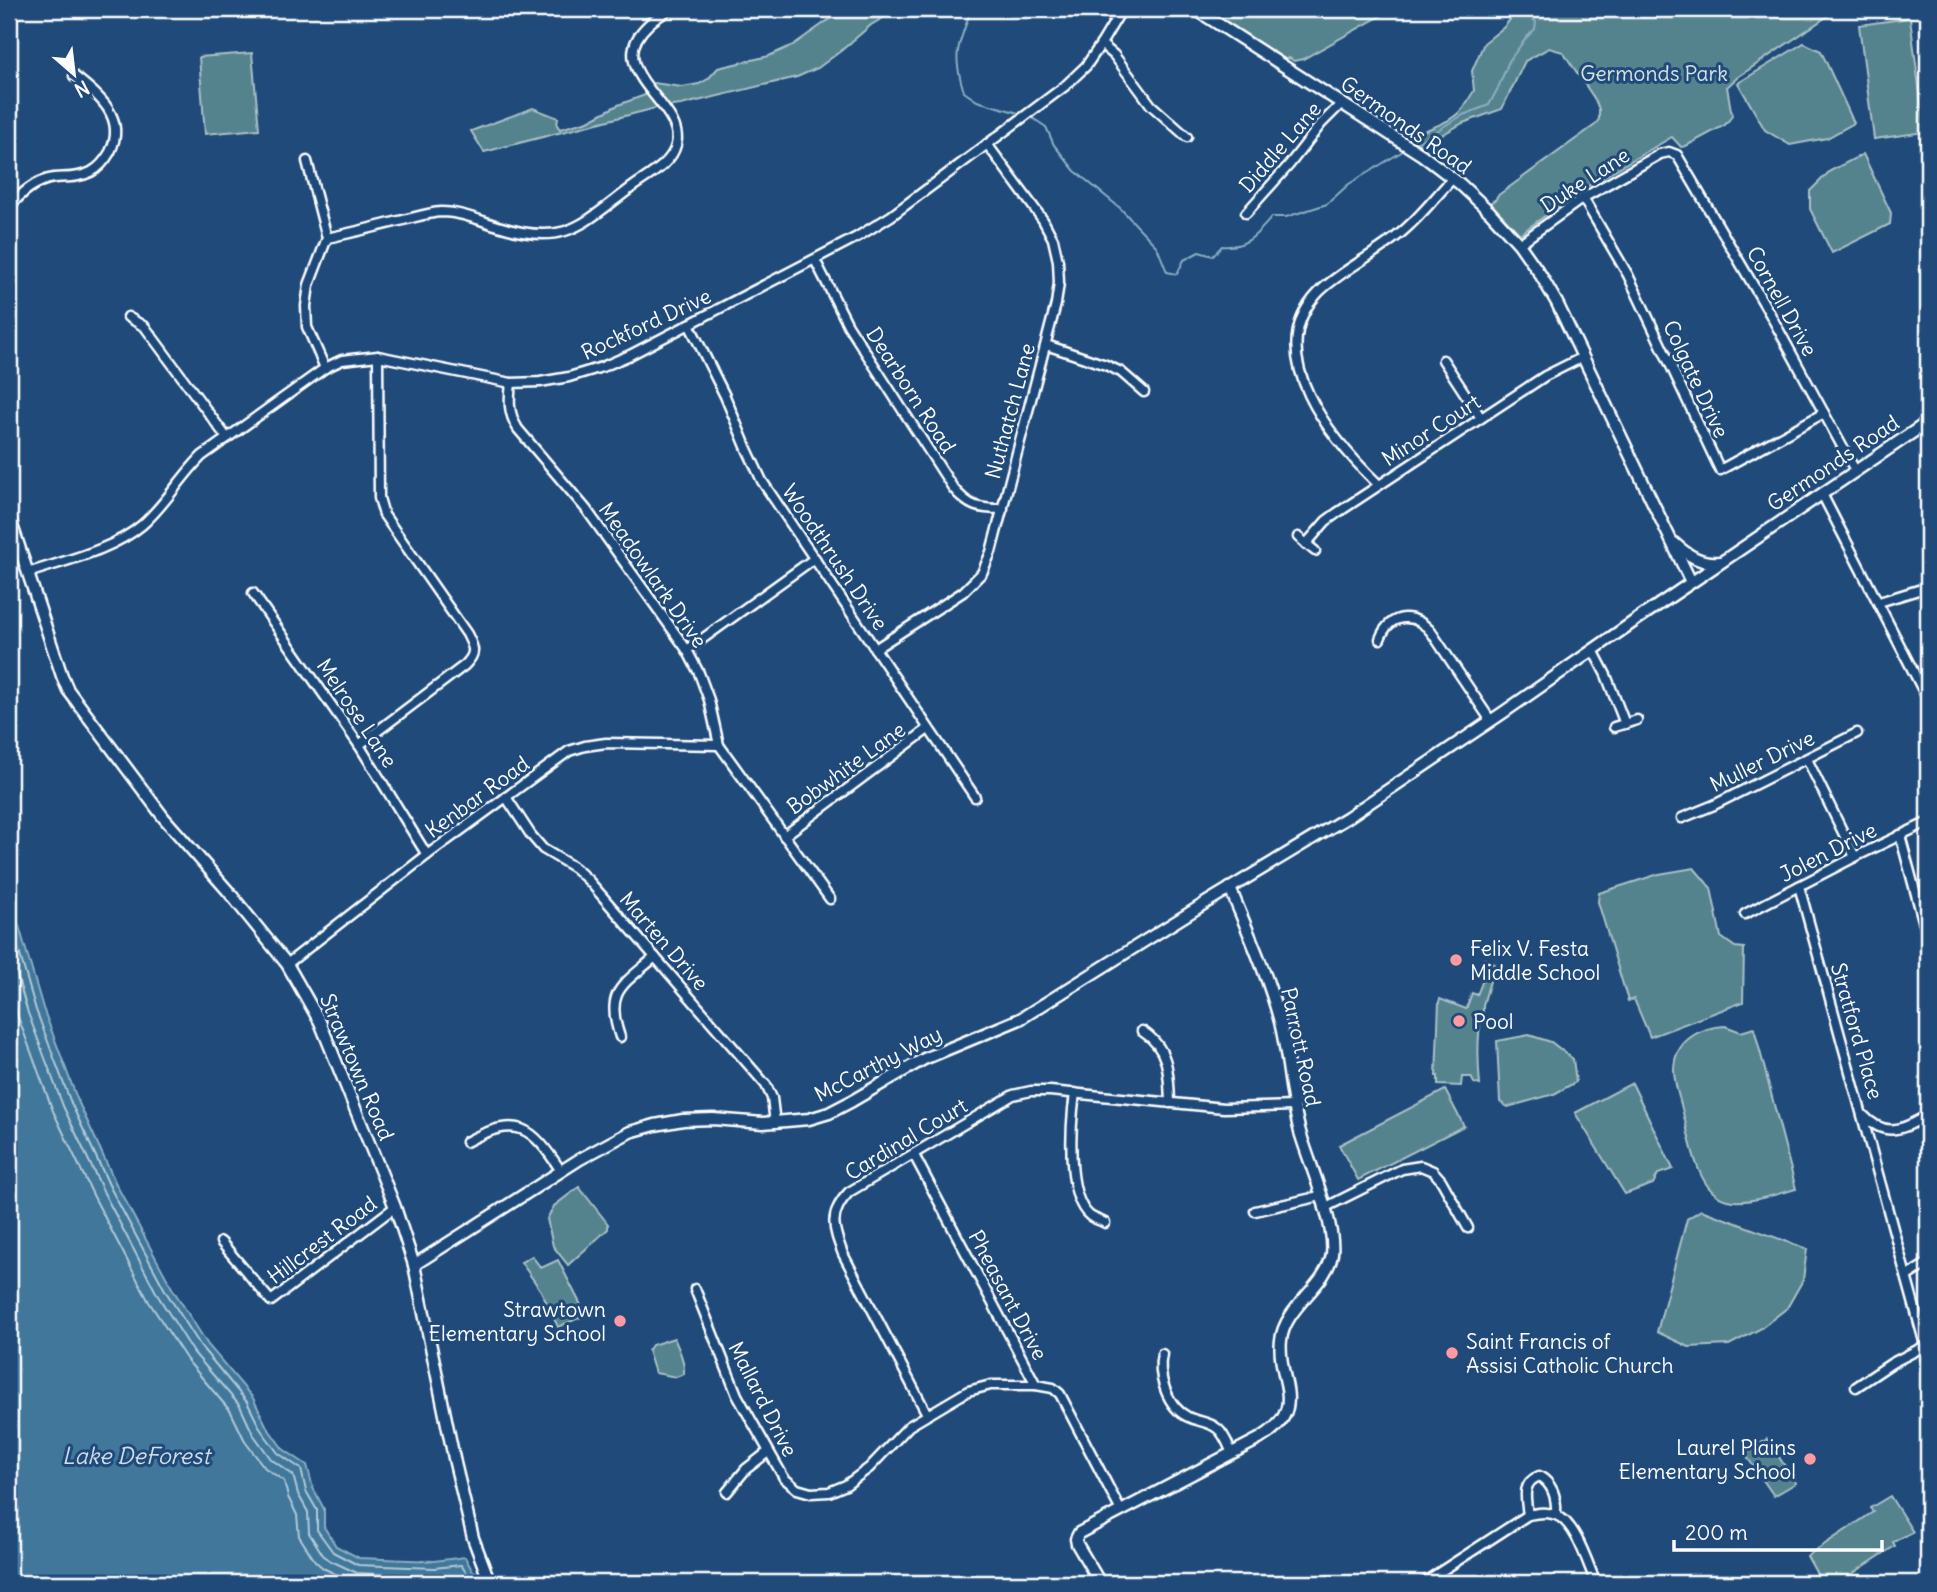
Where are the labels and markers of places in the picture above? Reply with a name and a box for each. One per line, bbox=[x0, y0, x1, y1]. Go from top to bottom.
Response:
place label: Felix V. Festa Middle School bbox=[1470, 935, 1600, 986]
marker: Felix V. Festa Middle School bbox=[1448, 952, 1464, 968]
place label: Pool bbox=[1473, 1008, 1514, 1035]
marker: Pool bbox=[1451, 1013, 1467, 1029]
place label: Strawtown Elementary School bbox=[429, 1296, 606, 1347]
marker: Strawtown Elementary School bbox=[612, 1313, 628, 1329]
place label: Saint Francis of Assisi Catholic Church bbox=[1466, 1328, 1674, 1379]
marker: Saint Francis of Assisi Catholic Church bbox=[1444, 1345, 1460, 1361]
place label: Laurel Plains Elementary School bbox=[1619, 1434, 1796, 1485]
marker: Laurel Plains Elementary School bbox=[1802, 1451, 1818, 1467]

